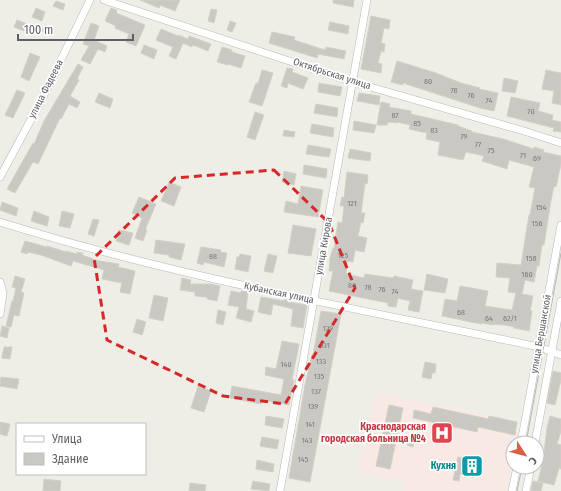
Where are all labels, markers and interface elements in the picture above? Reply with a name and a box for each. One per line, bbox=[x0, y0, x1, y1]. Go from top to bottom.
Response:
scale bar bbox=[18, 16, 133, 42]
text: 100 m bbox=[24, 23, 53, 37]
street label: Октябрьская улица bbox=[292, 56, 372, 92]
street label: улица Фадеева bbox=[26, 58, 66, 120]
house number: 80 bbox=[424, 77, 432, 86]
house number: 78 bbox=[450, 86, 458, 95]
house number: 76 bbox=[467, 91, 475, 100]
house number: 74 bbox=[486, 96, 493, 105]
house number: 70 bbox=[527, 107, 535, 116]
house number: 87 bbox=[391, 111, 399, 120]
house number: 85 bbox=[413, 119, 421, 128]
house number: 83 bbox=[430, 126, 438, 135]
house number: 79 bbox=[460, 132, 468, 141]
house number: 77 bbox=[475, 140, 482, 149]
house number: 75 bbox=[488, 146, 495, 155]
house number: 71 bbox=[520, 151, 526, 160]
house number: 69 bbox=[533, 154, 541, 163]
house number: 121 bbox=[347, 199, 357, 208]
house number: 154 bbox=[536, 203, 546, 212]
street label: улица Кирова bbox=[313, 216, 335, 276]
house number: 156 bbox=[532, 219, 542, 228]
house number: 125 bbox=[338, 251, 348, 260]
house number: 88 bbox=[209, 252, 217, 261]
house number: 158 bbox=[526, 254, 536, 263]
house number: 160 bbox=[521, 270, 533, 279]
street label: Кубанская улица bbox=[243, 280, 315, 306]
house number: 80 bbox=[348, 281, 356, 290]
house number: 78 bbox=[364, 283, 372, 292]
house number: 76 bbox=[378, 285, 386, 294]
house number: 74 bbox=[392, 287, 399, 296]
street label: улица Бершанской bbox=[528, 294, 554, 374]
house number: 68 bbox=[457, 308, 465, 317]
house number: 64 bbox=[485, 314, 493, 323]
house number: 62/1 bbox=[503, 314, 517, 323]
house number: 129 bbox=[323, 324, 333, 333]
house number: 131 bbox=[320, 341, 330, 350]
house number: 133 bbox=[316, 357, 327, 366]
house number: 140 bbox=[280, 360, 292, 369]
house number: 135 bbox=[314, 372, 325, 381]
house number: 137 bbox=[311, 387, 322, 396]
house number: 139 bbox=[308, 402, 318, 411]
house number: 141 bbox=[305, 420, 315, 429]
hospital icon: Краснодарская городская больница №4 bbox=[429, 420, 455, 446]
place label: Краснодарская городская больница №4 bbox=[321, 421, 426, 445]
legend bbox=[16, 423, 146, 475]
text: Улица bbox=[51, 432, 82, 446]
north arrow bbox=[505, 435, 545, 475]
house number: 143 bbox=[302, 436, 313, 445]
text: Здание bbox=[52, 452, 88, 466]
building icon: Кухня bbox=[459, 453, 485, 479]
text: С bbox=[526, 454, 540, 467]
house number: 145 bbox=[298, 455, 309, 464]
place label: Кухня bbox=[431, 460, 456, 472]

